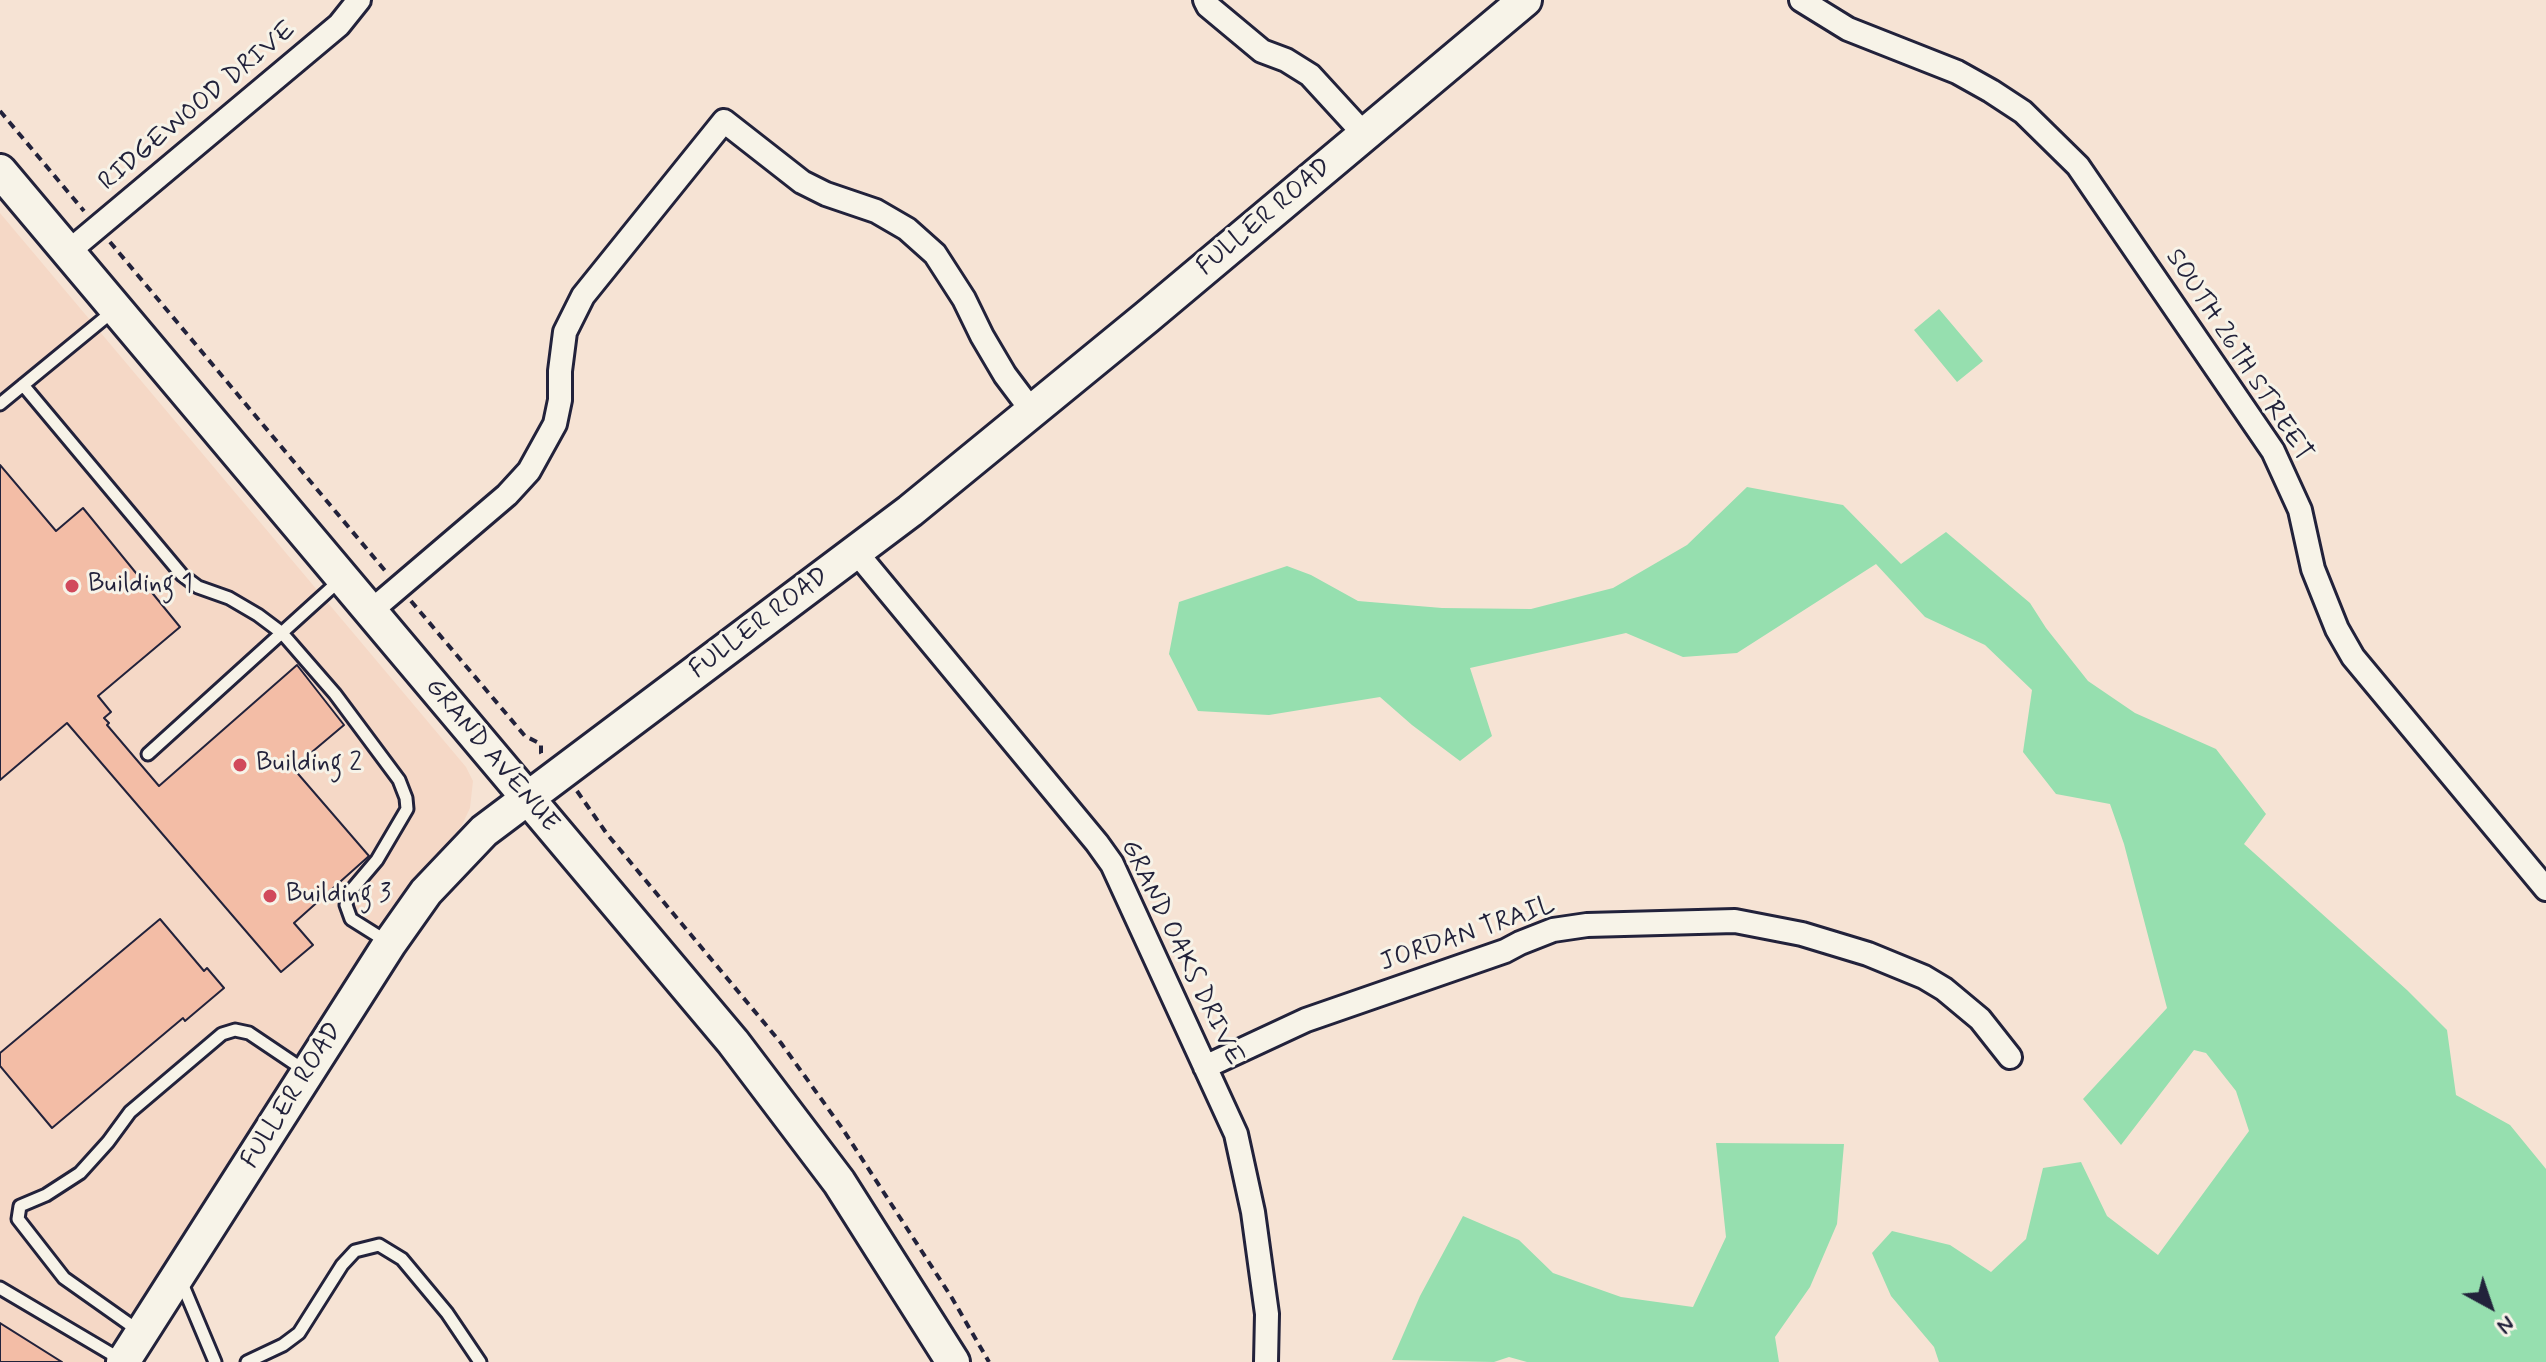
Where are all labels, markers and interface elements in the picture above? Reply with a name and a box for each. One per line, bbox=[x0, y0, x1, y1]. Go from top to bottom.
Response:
street label: RIDGEWOOD DRIVE bbox=[93, 15, 303, 199]
street label: FULLER ROAD bbox=[1191, 153, 1339, 283]
street label: SOUTH 26TH STREET bbox=[2158, 244, 2318, 468]
street label: FULLER ROAD bbox=[684, 561, 836, 687]
place label: Building 1 bbox=[88, 570, 193, 602]
marker: Building 1 bbox=[63, 577, 81, 595]
street label: GRAND AVENUE bbox=[417, 673, 565, 839]
place label: Building 2 bbox=[256, 749, 362, 781]
marker: Building 2 bbox=[231, 756, 249, 774]
street label: GRAND OAKS DRIVE bbox=[1113, 835, 1249, 1071]
place label: Building 3 bbox=[286, 880, 391, 912]
marker: Building 3 bbox=[261, 887, 279, 905]
street label: JORDAN TRAIL bbox=[1376, 890, 1560, 980]
street label: FULLER ROAD bbox=[236, 1017, 350, 1175]
north arrow bbox=[2450, 1266, 2530, 1346]
text: N bbox=[2491, 1309, 2520, 1340]

